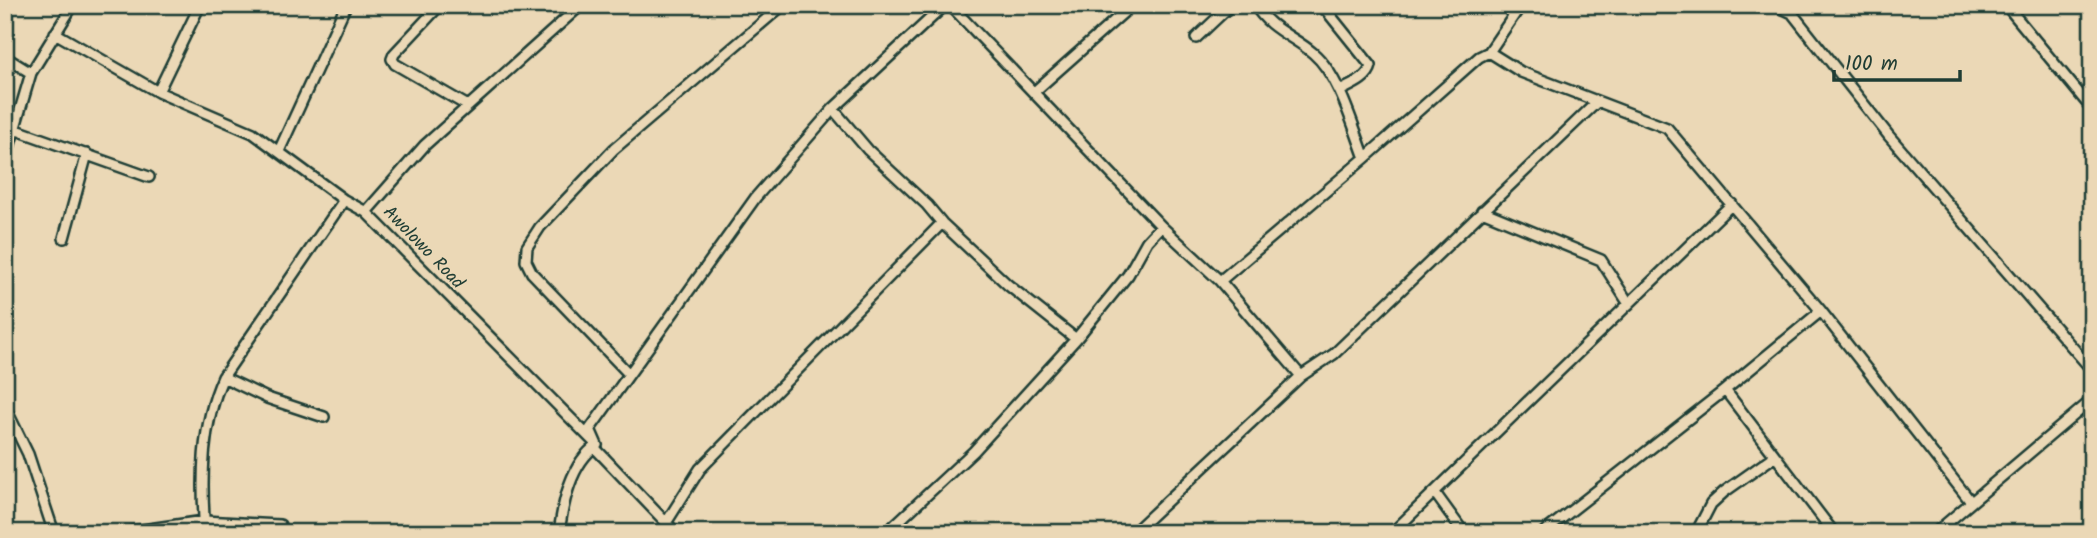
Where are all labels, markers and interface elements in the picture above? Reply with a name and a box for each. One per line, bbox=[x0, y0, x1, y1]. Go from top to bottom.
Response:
scale bar bbox=[1834, 38, 1960, 82]
text: 100 m bbox=[1845, 48, 1898, 81]
street label: Awolowo Road bbox=[375, 199, 471, 297]

